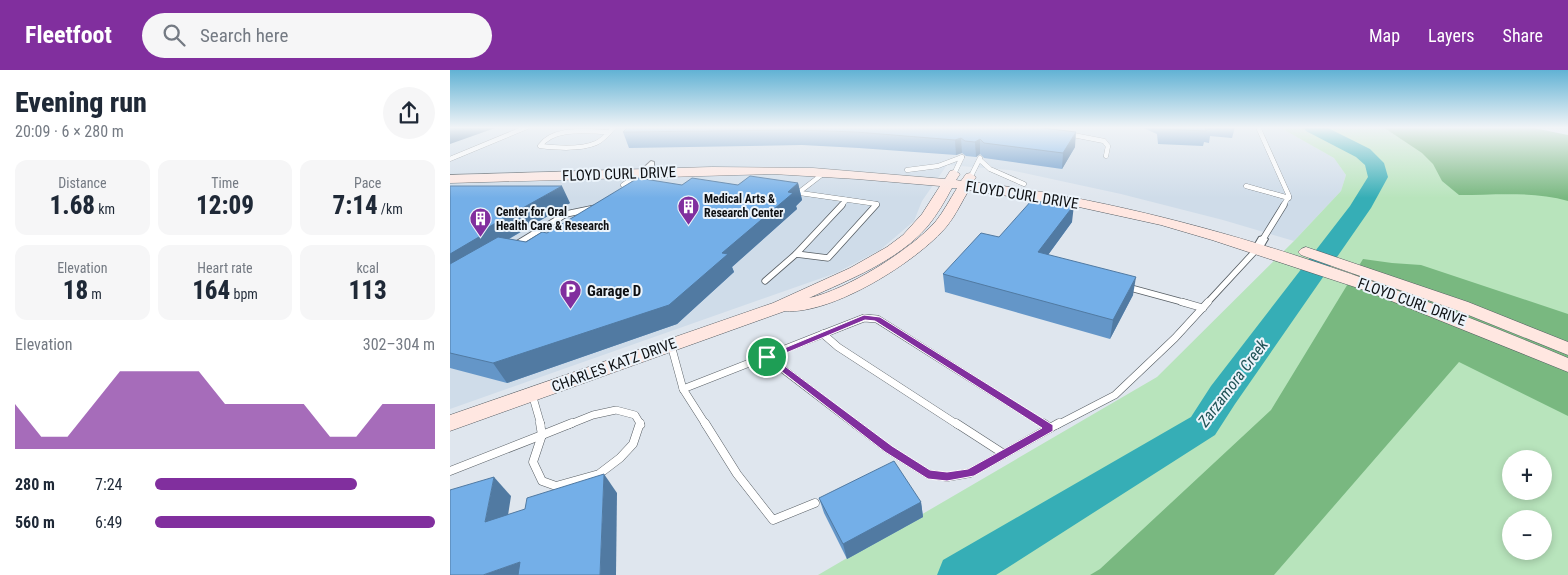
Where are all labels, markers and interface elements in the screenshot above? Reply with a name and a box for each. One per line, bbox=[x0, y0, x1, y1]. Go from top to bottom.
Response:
search box bbox=[142, 13, 492, 58]
text: Fleetfoot bbox=[25, 21, 112, 49]
icon: search bbox=[160, 21, 188, 49]
text: Search here bbox=[200, 24, 288, 47]
text: Map bbox=[1369, 25, 1400, 46]
text: Layers bbox=[1428, 25, 1475, 46]
text: Share bbox=[1503, 25, 1543, 46]
text: Evening run bbox=[15, 86, 147, 119]
button: share bbox=[383, 87, 435, 139]
text: 20:09 · 6 × 280 m bbox=[15, 122, 124, 141]
street label: FLOYD CURL DRIVE bbox=[562, 163, 676, 185]
text: Distance bbox=[58, 175, 106, 191]
text: Time bbox=[211, 175, 239, 191]
text: Pace bbox=[354, 175, 381, 191]
street label: FLOYD CURL DRIVE bbox=[964, 177, 1080, 213]
text: 1.68 bbox=[50, 191, 95, 220]
text: 12:09 bbox=[196, 191, 254, 220]
text: 7:14 bbox=[332, 191, 378, 220]
place label: Medical Arts & Research Center bbox=[704, 192, 783, 220]
building icon: Medical Arts & Research Center bbox=[676, 194, 700, 225]
text: km bbox=[95, 201, 115, 217]
text: /km bbox=[378, 201, 403, 217]
place label: Center for Oral Health Care & Research bbox=[496, 205, 609, 233]
building icon: Center for Oral Health Care & Research bbox=[468, 207, 492, 238]
text: Elevation bbox=[57, 260, 108, 276]
text: Heart rate bbox=[197, 260, 253, 276]
text: kcal bbox=[356, 260, 379, 276]
street label: FLOYD CURL DRIVE bbox=[1355, 274, 1469, 330]
text: 18 bbox=[63, 276, 88, 305]
text: 164 bbox=[192, 276, 230, 305]
text: 113 bbox=[349, 276, 387, 305]
parking icon: Garage D bbox=[559, 279, 583, 310]
place label: Garage D bbox=[587, 282, 641, 300]
text: m bbox=[88, 286, 102, 302]
text: bpm bbox=[230, 286, 258, 302]
street label: CHARLES KATZ DRIVE bbox=[549, 334, 679, 396]
text: Elevation bbox=[15, 335, 73, 354]
text: 302–304 m bbox=[363, 335, 435, 354]
water label: Zarzamora Creek bbox=[1193, 335, 1273, 431]
pin bbox=[746, 336, 788, 378]
icon: arrive bbox=[753, 343, 781, 371]
map controls bbox=[1502, 450, 1552, 560]
button: + bbox=[1502, 450, 1552, 500]
text: 280 m bbox=[15, 475, 55, 494]
text: 7:24 bbox=[95, 475, 122, 494]
button: − bbox=[1502, 510, 1552, 560]
text: 560 m bbox=[15, 513, 55, 532]
text: 6:49 bbox=[95, 513, 122, 532]

